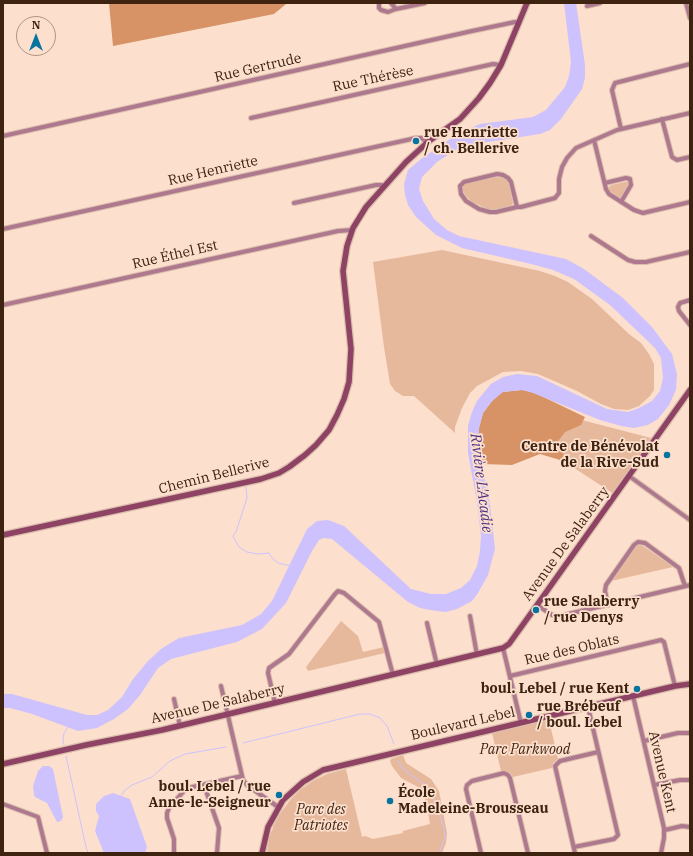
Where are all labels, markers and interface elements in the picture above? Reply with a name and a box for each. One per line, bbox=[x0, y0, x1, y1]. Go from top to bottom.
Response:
north arrow bbox=[16, 16, 56, 56]
text: N bbox=[32, 18, 40, 32]
street label: Rue Gertrude bbox=[213, 50, 303, 86]
street label: Rue Thérèse bbox=[331, 62, 415, 96]
place label: rue Henriette / ch. Bellerive bbox=[424, 125, 519, 158]
marker: rue Henriette / ch. Bellerive bbox=[411, 136, 421, 146]
street label: Rue Henriette bbox=[166, 153, 260, 189]
street label: Rue Éthel Est bbox=[131, 237, 219, 273]
water label: Rivière L'Acadie bbox=[466, 432, 496, 534]
place label: Centre de Bénévolat de la Rive-Sud bbox=[521, 439, 659, 472]
marker: Centre de Bénévolat de la Rive-Sud bbox=[662, 450, 672, 460]
street label: Chemin Bellerive bbox=[157, 454, 271, 498]
street label: Avenue De Salaberry bbox=[519, 484, 613, 604]
place label: rue Salaberry / rue Denys bbox=[544, 594, 640, 626]
marker: rue Salaberry / rue Denys bbox=[531, 605, 541, 615]
street label: Rue des Oblats bbox=[523, 631, 621, 669]
street label: Avenue De Salaberry bbox=[149, 680, 287, 728]
place label: boul. Lebel / rue Kent bbox=[481, 681, 629, 697]
marker: boul. Lebel / rue Kent bbox=[632, 684, 642, 694]
place label: rue Brébeuf / boul. Lebel bbox=[537, 699, 622, 732]
street label: Boulevard Lebel bbox=[409, 704, 517, 744]
marker: rue Brébeuf / boul. Lebel bbox=[524, 710, 534, 720]
street label: Avenue Kent bbox=[644, 729, 680, 815]
park label: Parc Parkwood bbox=[480, 742, 570, 758]
place label: boul. Lebel / rue Anne-le-Seigneur bbox=[148, 779, 271, 812]
place label: École Madeleine-Brousseau bbox=[398, 785, 549, 818]
marker: boul. Lebel / rue Anne-le-Seigneur bbox=[274, 790, 284, 800]
marker: École Madeleine-Brousseau bbox=[385, 796, 395, 806]
park label: Parc des Patriotes bbox=[294, 802, 348, 834]

